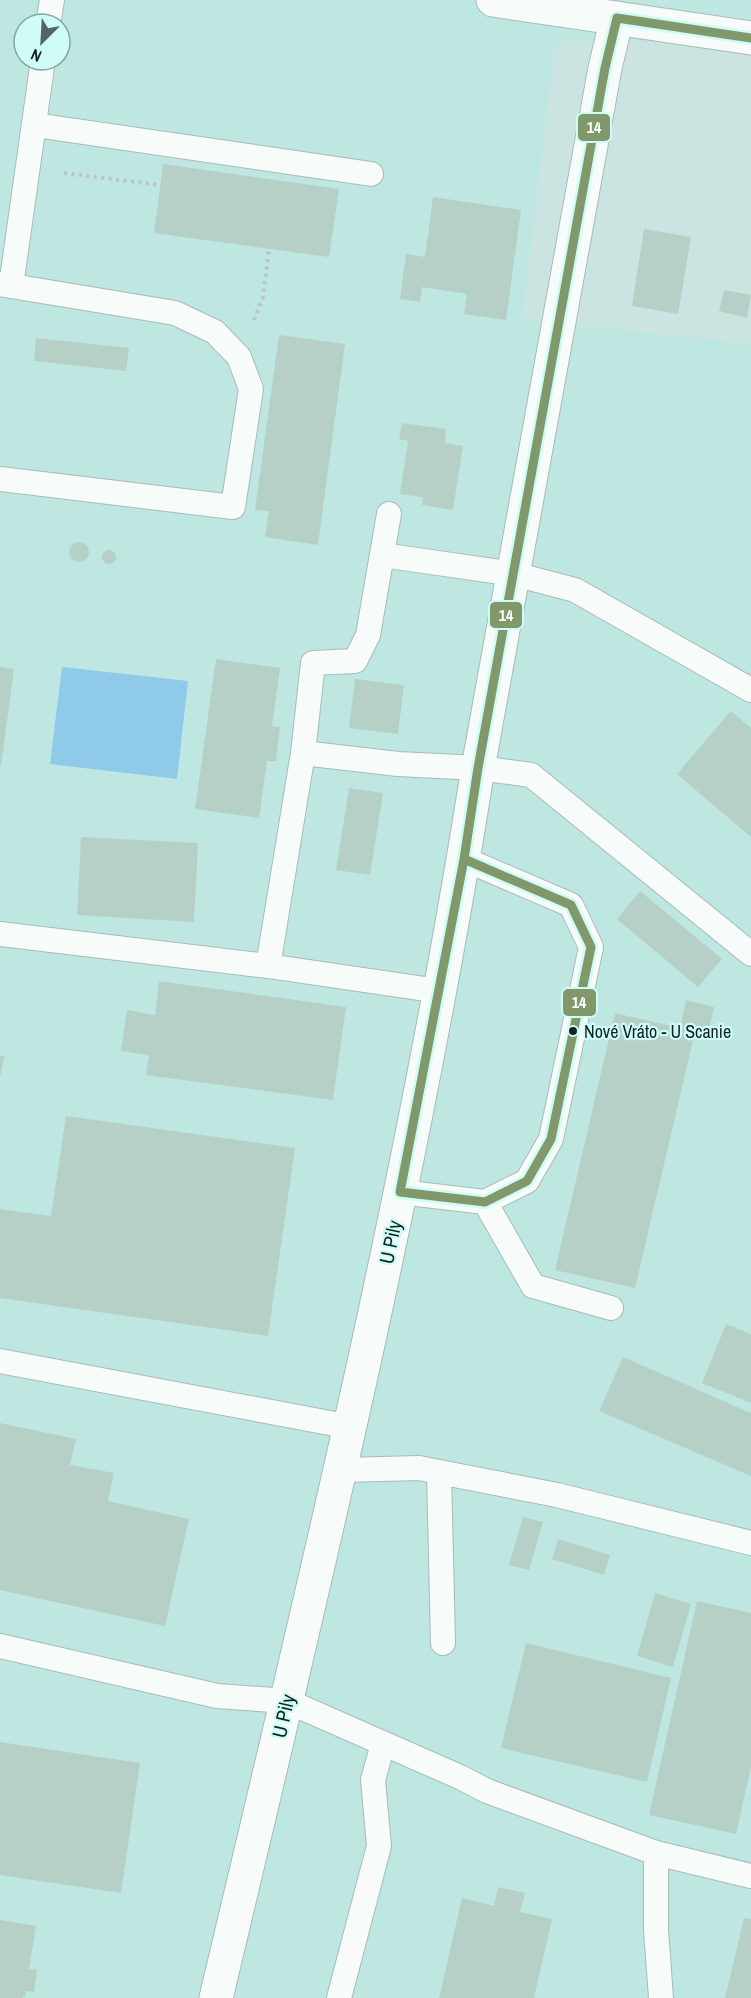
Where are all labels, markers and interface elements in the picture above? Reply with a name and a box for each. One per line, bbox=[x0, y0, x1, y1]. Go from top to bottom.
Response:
north arrow bbox=[12, 12, 72, 72]
text: N bbox=[27, 44, 45, 68]
line badge: 14 bbox=[577, 113, 611, 142]
text: 14 bbox=[587, 116, 602, 138]
line badge: 14 bbox=[489, 601, 523, 629]
text: 14 bbox=[499, 604, 514, 626]
line badge: 14 bbox=[562, 988, 597, 1017]
text: 14 bbox=[572, 991, 587, 1013]
place label: Nové Vráto - U Scanie bbox=[584, 1019, 731, 1044]
marker: Nové Vráto - U Scanie bbox=[567, 1025, 579, 1037]
street label: U Pily bbox=[372, 1217, 408, 1266]
street label: U Pily bbox=[265, 1691, 301, 1740]

